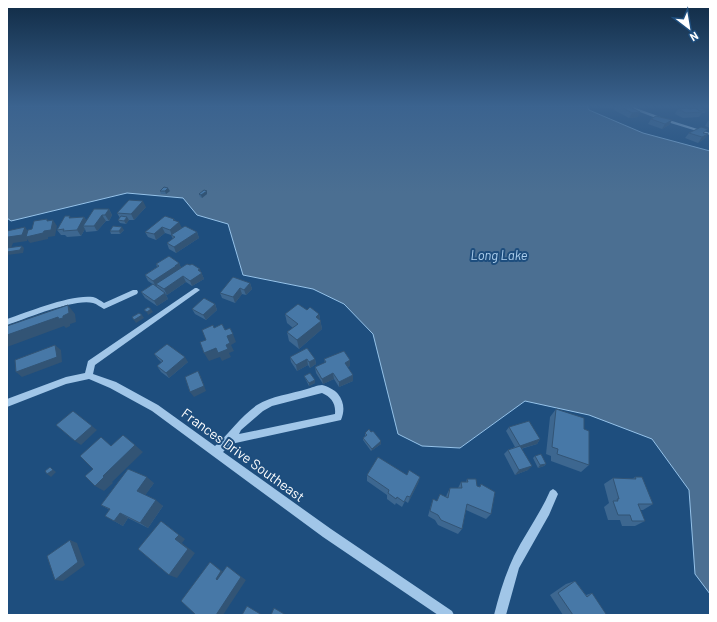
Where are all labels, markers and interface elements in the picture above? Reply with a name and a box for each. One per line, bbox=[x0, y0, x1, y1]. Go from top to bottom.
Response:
north arrow bbox=[669, 8, 709, 48]
text: N bbox=[688, 30, 701, 44]
water label: Long Lake bbox=[471, 247, 528, 263]
street label: Frances Drive Southeast bbox=[179, 404, 308, 505]

